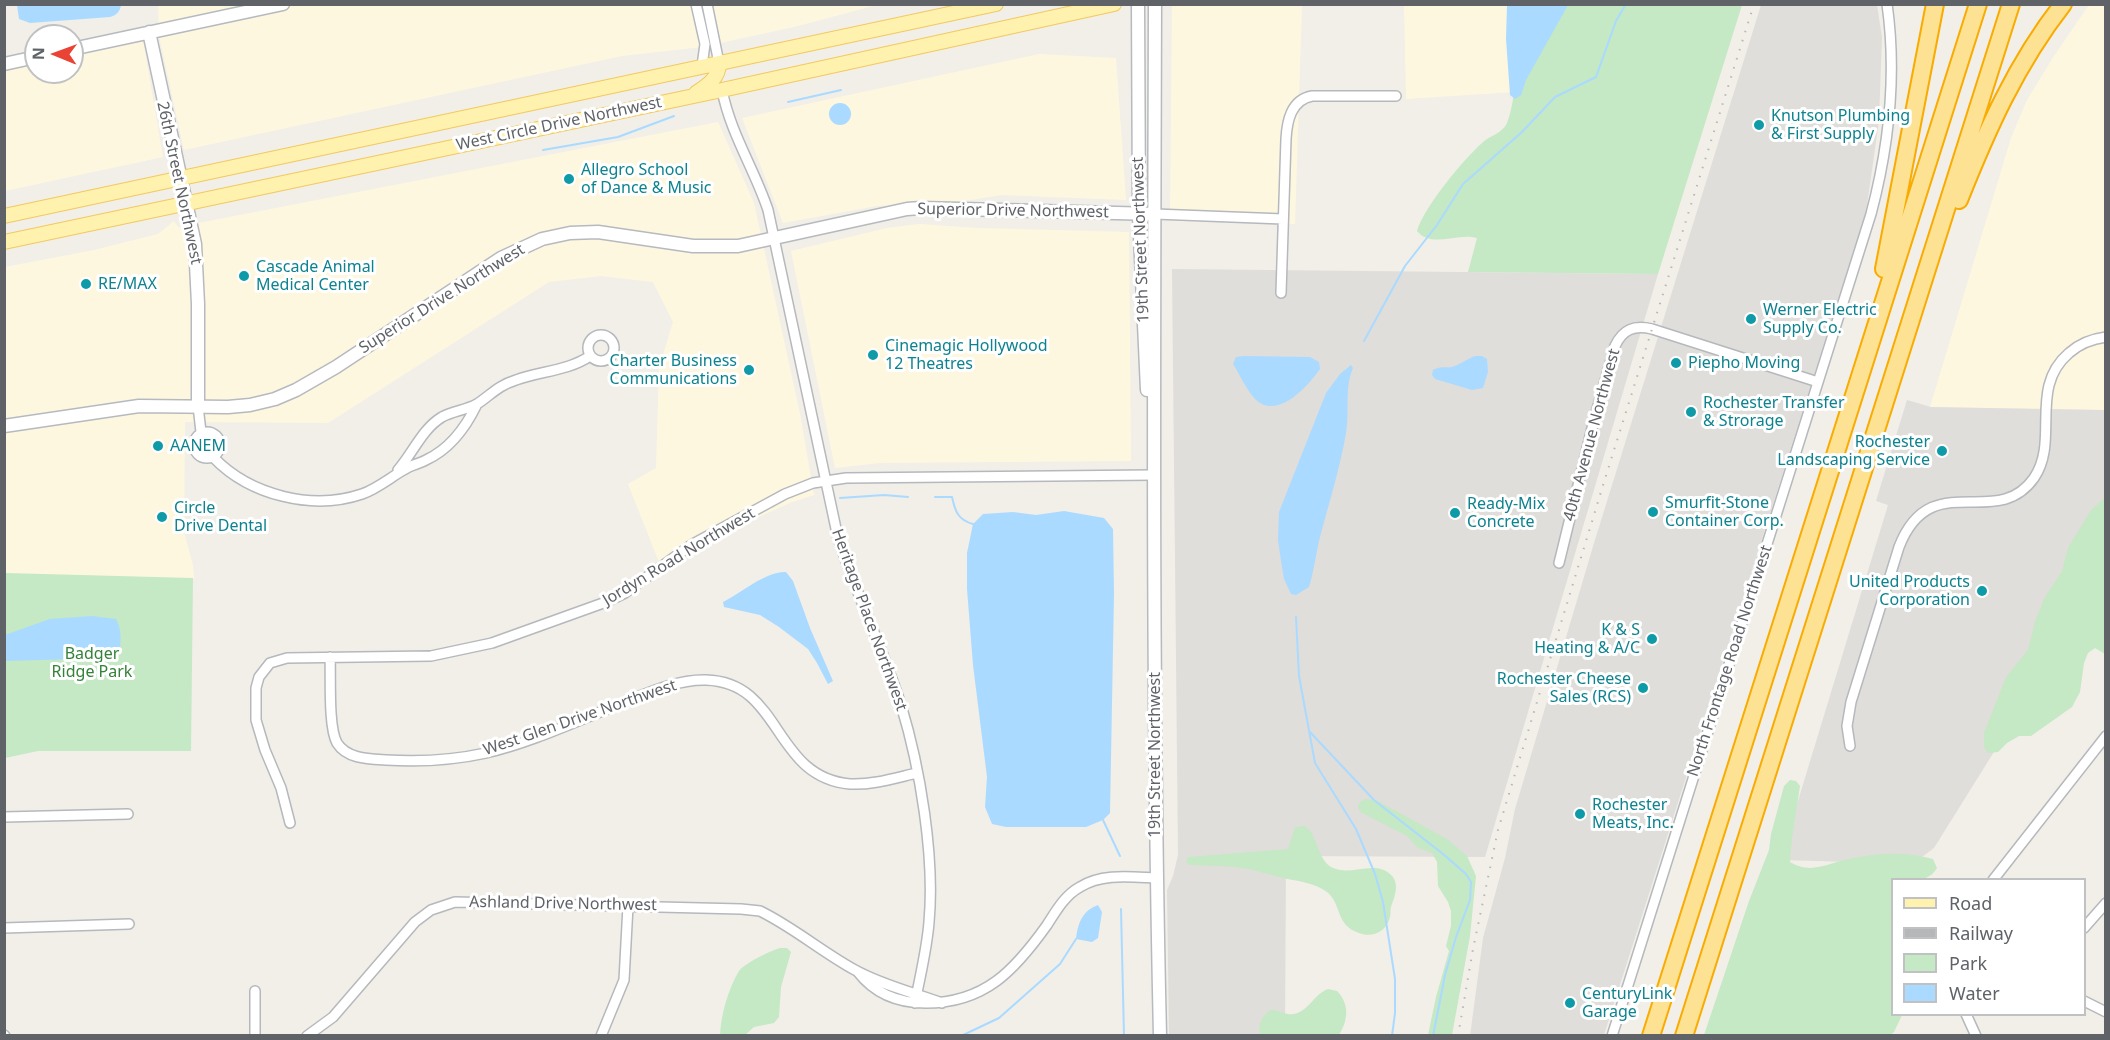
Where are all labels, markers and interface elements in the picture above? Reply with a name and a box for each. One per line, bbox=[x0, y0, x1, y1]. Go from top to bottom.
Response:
north arrow bbox=[24, 24, 84, 84]
text: N bbox=[27, 47, 49, 60]
street label: West Circle Drive Northwest bbox=[455, 93, 663, 155]
street label: 26th Street Northwest bbox=[152, 100, 206, 266]
place label: Knutson Plumbing & First Supply bbox=[1771, 106, 1910, 144]
marker: Knutson Plumbing & First Supply bbox=[1752, 118, 1766, 132]
street label: 19th Street Northwest bbox=[1129, 157, 1153, 323]
place label: Allegro School of Dance & Music bbox=[581, 160, 711, 198]
marker: Allegro School of Dance & Music bbox=[562, 172, 576, 186]
street label: Superior Drive Northwest bbox=[917, 200, 1109, 222]
street label: Superior Drive Northwest bbox=[356, 240, 528, 358]
place label: Cascade Animal Medical Center bbox=[256, 257, 375, 295]
marker: Cascade Animal Medical Center bbox=[237, 269, 251, 283]
place label: RE/MAX bbox=[98, 274, 157, 294]
marker: RE/MAX bbox=[79, 277, 93, 291]
place label: Werner Electric Supply Co. bbox=[1763, 300, 1877, 338]
marker: Werner Electric Supply Co. bbox=[1744, 312, 1758, 326]
place label: Cinemagic Hollywood 12 Theatres bbox=[885, 336, 1048, 374]
street label: 40th Avenue Northwest bbox=[1560, 347, 1624, 523]
marker: Cinemagic Hollywood 12 Theatres bbox=[866, 348, 880, 362]
place label: Charter Business Communications bbox=[610, 351, 737, 389]
place label: Piepho Moving bbox=[1688, 353, 1800, 373]
marker: Piepho Moving bbox=[1669, 356, 1683, 370]
marker: Charter Business Communications bbox=[742, 363, 756, 377]
place label: Rochester Transfer & Strorage bbox=[1703, 393, 1845, 431]
marker: Rochester Transfer & Strorage bbox=[1684, 405, 1698, 419]
place label: Rochester Landscaping Service bbox=[1777, 432, 1930, 470]
place label: AANEM bbox=[170, 436, 226, 456]
marker: AANEM bbox=[151, 439, 165, 453]
marker: Rochester Landscaping Service bbox=[1935, 444, 1949, 458]
place label: Smurfit-Stone Container Corp. bbox=[1665, 493, 1784, 531]
place label: Ready-Mix Concrete bbox=[1467, 494, 1545, 532]
place label: Circle Drive Dental bbox=[174, 498, 267, 536]
street label: Jordyn Road Northwest bbox=[599, 504, 759, 610]
marker: Smurfit-Stone Container Corp. bbox=[1646, 505, 1660, 519]
marker: Ready-Mix Concrete bbox=[1448, 506, 1462, 520]
marker: Circle Drive Dental bbox=[155, 510, 169, 524]
street label: Heritage Place Northwest bbox=[827, 526, 911, 714]
street label: North Frontage Road Northwest bbox=[1683, 543, 1777, 779]
place label: United Products Corporation bbox=[1849, 572, 1970, 610]
marker: United Products Corporation bbox=[1975, 584, 1989, 598]
place label: K & S Heating & A/C bbox=[1534, 620, 1640, 658]
marker: K & S Heating & A/C bbox=[1645, 632, 1659, 646]
park label: Badger Ridge Park bbox=[52, 644, 132, 682]
place label: Rochester Cheese Sales (RCS) bbox=[1497, 669, 1631, 707]
street label: 19th Street Northwest bbox=[1145, 672, 1165, 838]
street label: West Glen Drive Northwest bbox=[481, 676, 679, 760]
marker: Rochester Cheese Sales (RCS) bbox=[1636, 681, 1650, 695]
place label: Rochester Meats, Inc. bbox=[1592, 795, 1674, 833]
marker: Rochester Meats, Inc. bbox=[1573, 807, 1587, 821]
legend bbox=[1891, 878, 2086, 1016]
text: Road bbox=[1949, 891, 1992, 915]
street label: Ashland Drive Northwest bbox=[469, 893, 657, 915]
text: Railway bbox=[1949, 921, 2013, 945]
text: Park bbox=[1949, 951, 1987, 975]
text: Water bbox=[1949, 981, 2000, 1005]
place label: CenturyLink Garage bbox=[1582, 984, 1672, 1022]
marker: CenturyLink Garage bbox=[1563, 996, 1577, 1010]

